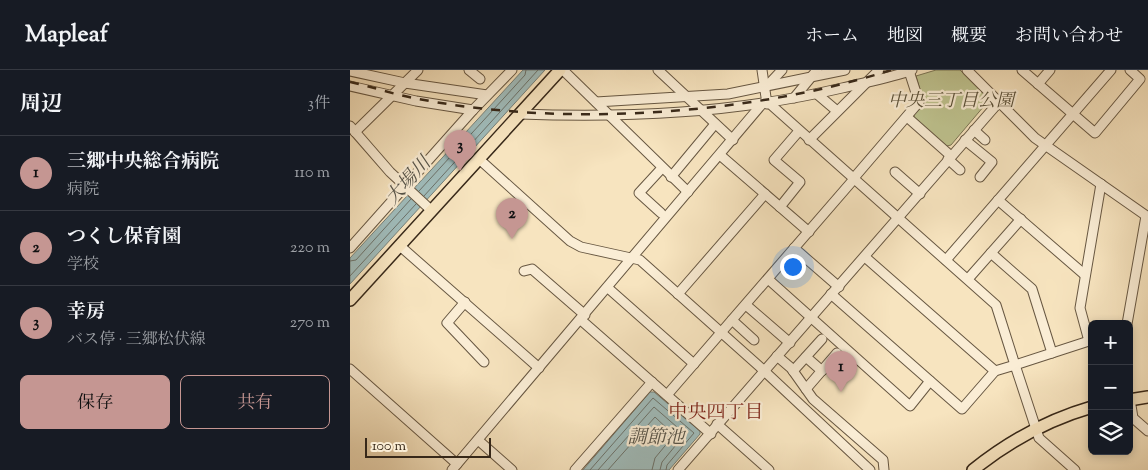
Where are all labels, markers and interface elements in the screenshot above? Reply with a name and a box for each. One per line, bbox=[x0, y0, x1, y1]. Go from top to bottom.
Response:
text: Mapleaf bbox=[25, 18, 108, 52]
text: ホーム bbox=[805, 24, 859, 50]
text: 地図 bbox=[887, 24, 923, 50]
text: 概要 bbox=[951, 24, 987, 50]
text: お問い合わせ bbox=[1015, 24, 1123, 50]
park label: 中央三丁目公園 bbox=[888, 89, 1017, 115]
text: 周辺 bbox=[20, 90, 62, 120]
text: 3件 bbox=[308, 93, 330, 116]
pin: 3 bbox=[444, 130, 476, 171]
text: 三郷中央総合病院 bbox=[67, 149, 219, 176]
water label: 大場川 bbox=[380, 150, 439, 212]
text: 1 bbox=[33, 162, 39, 185]
text: 110 m bbox=[294, 162, 330, 185]
text: 病院 bbox=[67, 179, 99, 202]
pin: 2 bbox=[496, 198, 528, 239]
text: つくし保育園 bbox=[67, 224, 181, 251]
text: 2 bbox=[32, 237, 40, 260]
text: 220 m bbox=[290, 237, 330, 260]
text: 学校 bbox=[67, 254, 99, 277]
your location bbox=[780, 254, 806, 280]
text: 幸房 bbox=[67, 299, 105, 326]
text: 3 bbox=[33, 312, 39, 335]
text: 270 m bbox=[290, 312, 330, 335]
map controls bbox=[1088, 320, 1133, 455]
button: + bbox=[1088, 320, 1133, 365]
text: バス停 · 三郷松伏線 bbox=[67, 329, 206, 352]
pin: 1 bbox=[825, 351, 857, 392]
button: − bbox=[1088, 365, 1133, 410]
button: 保存 bbox=[20, 375, 170, 429]
button: 共有 bbox=[180, 375, 330, 429]
district label: 中央四丁目 bbox=[668, 400, 764, 427]
button: layers bbox=[1088, 410, 1133, 455]
water label: 調節池 bbox=[627, 425, 686, 452]
scale bar bbox=[365, 435, 491, 458]
text: 100 m bbox=[372, 437, 406, 457]

